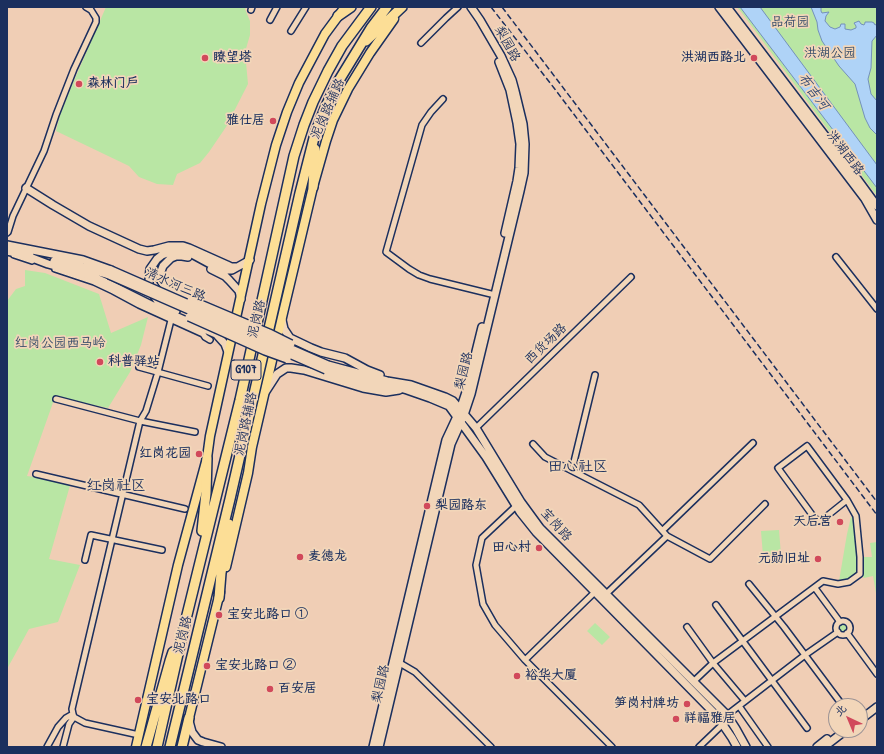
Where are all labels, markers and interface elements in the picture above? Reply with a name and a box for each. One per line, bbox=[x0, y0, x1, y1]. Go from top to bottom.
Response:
park label: 品荷园 bbox=[771, 15, 809, 31]
street label: 梨园路 bbox=[491, 23, 523, 65]
park label: 洪湖公园 bbox=[804, 46, 856, 62]
place label: 瞭望塔 bbox=[213, 50, 252, 66]
place label: 洪湖西路北 bbox=[681, 50, 746, 66]
marker: 瞭望塔 bbox=[200, 53, 210, 63]
marker: 洪湖西路北 bbox=[749, 53, 759, 63]
water label: 布吉河 bbox=[794, 70, 832, 114]
place label: 森林门户 bbox=[87, 76, 139, 92]
street label: 泥岗路辅路 bbox=[308, 76, 348, 142]
marker: 森林门户 bbox=[74, 79, 84, 89]
place label: 雅仕居 bbox=[226, 113, 265, 129]
marker: 雅仕居 bbox=[268, 116, 278, 126]
street label: 洪湖西路 bbox=[823, 128, 867, 178]
street label: 清水河三路 bbox=[142, 265, 208, 305]
street label: 泥岗路 bbox=[245, 298, 269, 340]
street label: 西货场路 bbox=[522, 320, 570, 368]
park label: 红岗公园西马岭 bbox=[15, 336, 105, 352]
street label: 梨园路 bbox=[452, 350, 476, 392]
place label: 科普驿站 bbox=[108, 354, 160, 370]
marker: 科普驿站 bbox=[95, 357, 105, 367]
road number: G107 bbox=[231, 360, 261, 380]
street label: 泥岗路辅路 bbox=[232, 391, 260, 457]
place label: 红岗花园 bbox=[139, 446, 191, 462]
marker: 红岗花园 bbox=[194, 449, 204, 459]
district label: 田心社区 bbox=[548, 458, 608, 476]
district label: 红岗社区 bbox=[86, 477, 146, 495]
place label: 梨园路东 bbox=[435, 498, 487, 514]
marker: 梨园路东 bbox=[422, 501, 432, 511]
street label: 宝岗路 bbox=[537, 505, 575, 545]
place label: 天后宫 bbox=[793, 514, 832, 530]
marker: 天后宫 bbox=[835, 517, 845, 527]
place label: 田心村 bbox=[492, 540, 531, 556]
marker: 田心村 bbox=[534, 543, 544, 553]
place label: 麦德龙 bbox=[308, 549, 347, 565]
place label: 元勋旧址 bbox=[758, 551, 810, 567]
marker: 麦德龙 bbox=[295, 552, 305, 562]
marker: 元勋旧址 bbox=[813, 554, 823, 564]
place label: 宝安北路口 ① bbox=[227, 607, 308, 623]
marker: 宝安北路口 ① bbox=[214, 610, 224, 620]
street label: 泥岗路 bbox=[171, 614, 195, 656]
place label: 宝安北路口 ② bbox=[215, 658, 296, 674]
marker: 宝安北路口 ② bbox=[202, 661, 212, 671]
street label: 梨园路 bbox=[369, 663, 393, 705]
place label: 裕华大厦 bbox=[525, 668, 577, 684]
marker: 裕华大厦 bbox=[512, 671, 522, 681]
place label: 百安居 bbox=[278, 681, 317, 697]
marker: 百安居 bbox=[265, 684, 275, 694]
place label: 宝安北路口 bbox=[146, 692, 211, 708]
marker: 宝安北路口 bbox=[133, 695, 143, 705]
place label: 笋岗村牌坊 bbox=[614, 696, 679, 712]
north arrow bbox=[828, 698, 868, 738]
marker: 笋岗村牌坊 bbox=[682, 699, 692, 709]
text: 北 bbox=[832, 701, 849, 719]
place label: 祥福雅居 bbox=[684, 711, 736, 727]
marker: 祥福雅居 bbox=[671, 714, 681, 724]

